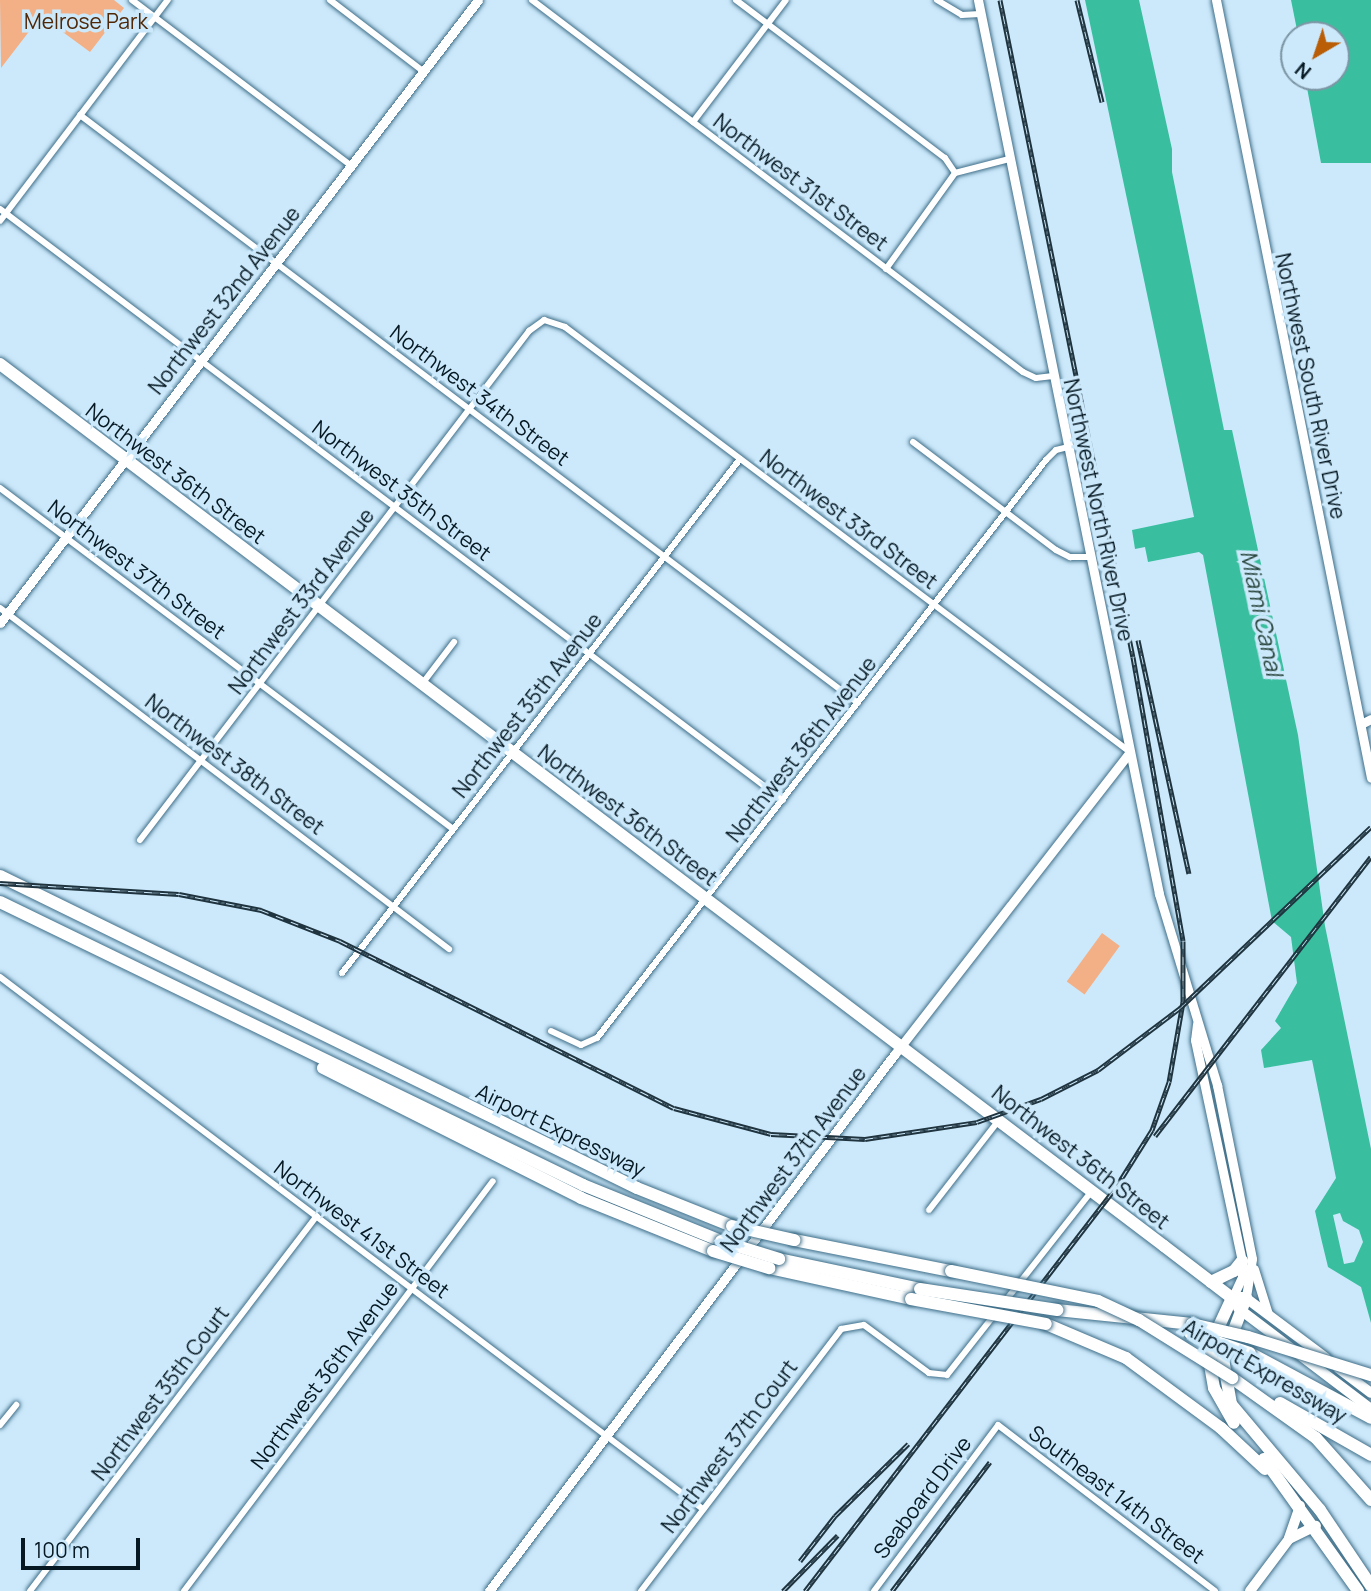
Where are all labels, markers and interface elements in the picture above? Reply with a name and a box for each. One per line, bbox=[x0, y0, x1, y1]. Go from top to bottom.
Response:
park label: Melrose Park bbox=[24, 8, 148, 34]
north arrow bbox=[1280, 21, 1350, 91]
text: N bbox=[1290, 56, 1317, 85]
street label: Northwest 31st Street bbox=[709, 108, 893, 256]
street label: Northwest 32nd Avenue bbox=[143, 201, 305, 399]
street label: Northwest South River Drive bbox=[1270, 251, 1352, 521]
street label: Northwest 34th Street bbox=[386, 319, 574, 471]
street label: Northwest North River Drive bbox=[1059, 376, 1139, 644]
street label: Northwest 36th Street bbox=[81, 397, 271, 549]
street label: Northwest 35th Street bbox=[308, 415, 496, 565]
street label: Northwest 33rd Street bbox=[755, 444, 943, 594]
street label: Northwest 37th Street bbox=[43, 494, 231, 644]
street label: Northwest 33rd Avenue bbox=[223, 503, 379, 699]
water label: Miami Canal bbox=[1235, 548, 1289, 678]
street label: Northwest 35th Avenue bbox=[447, 608, 607, 802]
street label: Northwest 36th Avenue bbox=[721, 651, 881, 847]
street label: Northwest 38th Street bbox=[141, 689, 329, 839]
street label: Northwest 36th Street bbox=[533, 739, 723, 891]
street label: Northwest 37th Avenue bbox=[715, 1061, 871, 1257]
street label: Airport Expressway bbox=[472, 1078, 650, 1182]
street label: Northwest 36th Street bbox=[987, 1080, 1175, 1234]
street label: Northwest 41st Street bbox=[269, 1155, 455, 1303]
street label: Northwest 36th Avenue bbox=[245, 1276, 403, 1474]
street label: Northwest 35th Court bbox=[86, 1301, 234, 1485]
street label: Airport Expressway bbox=[1179, 1314, 1351, 1428]
street label: Northwest 37th Court bbox=[656, 1355, 802, 1537]
street label: Southeast 14th Street bbox=[1024, 1420, 1210, 1568]
street label: Seaboard Drive bbox=[868, 1431, 976, 1563]
scale bar bbox=[24, 1524, 144, 1568]
text: 100 m bbox=[34, 1536, 90, 1564]

